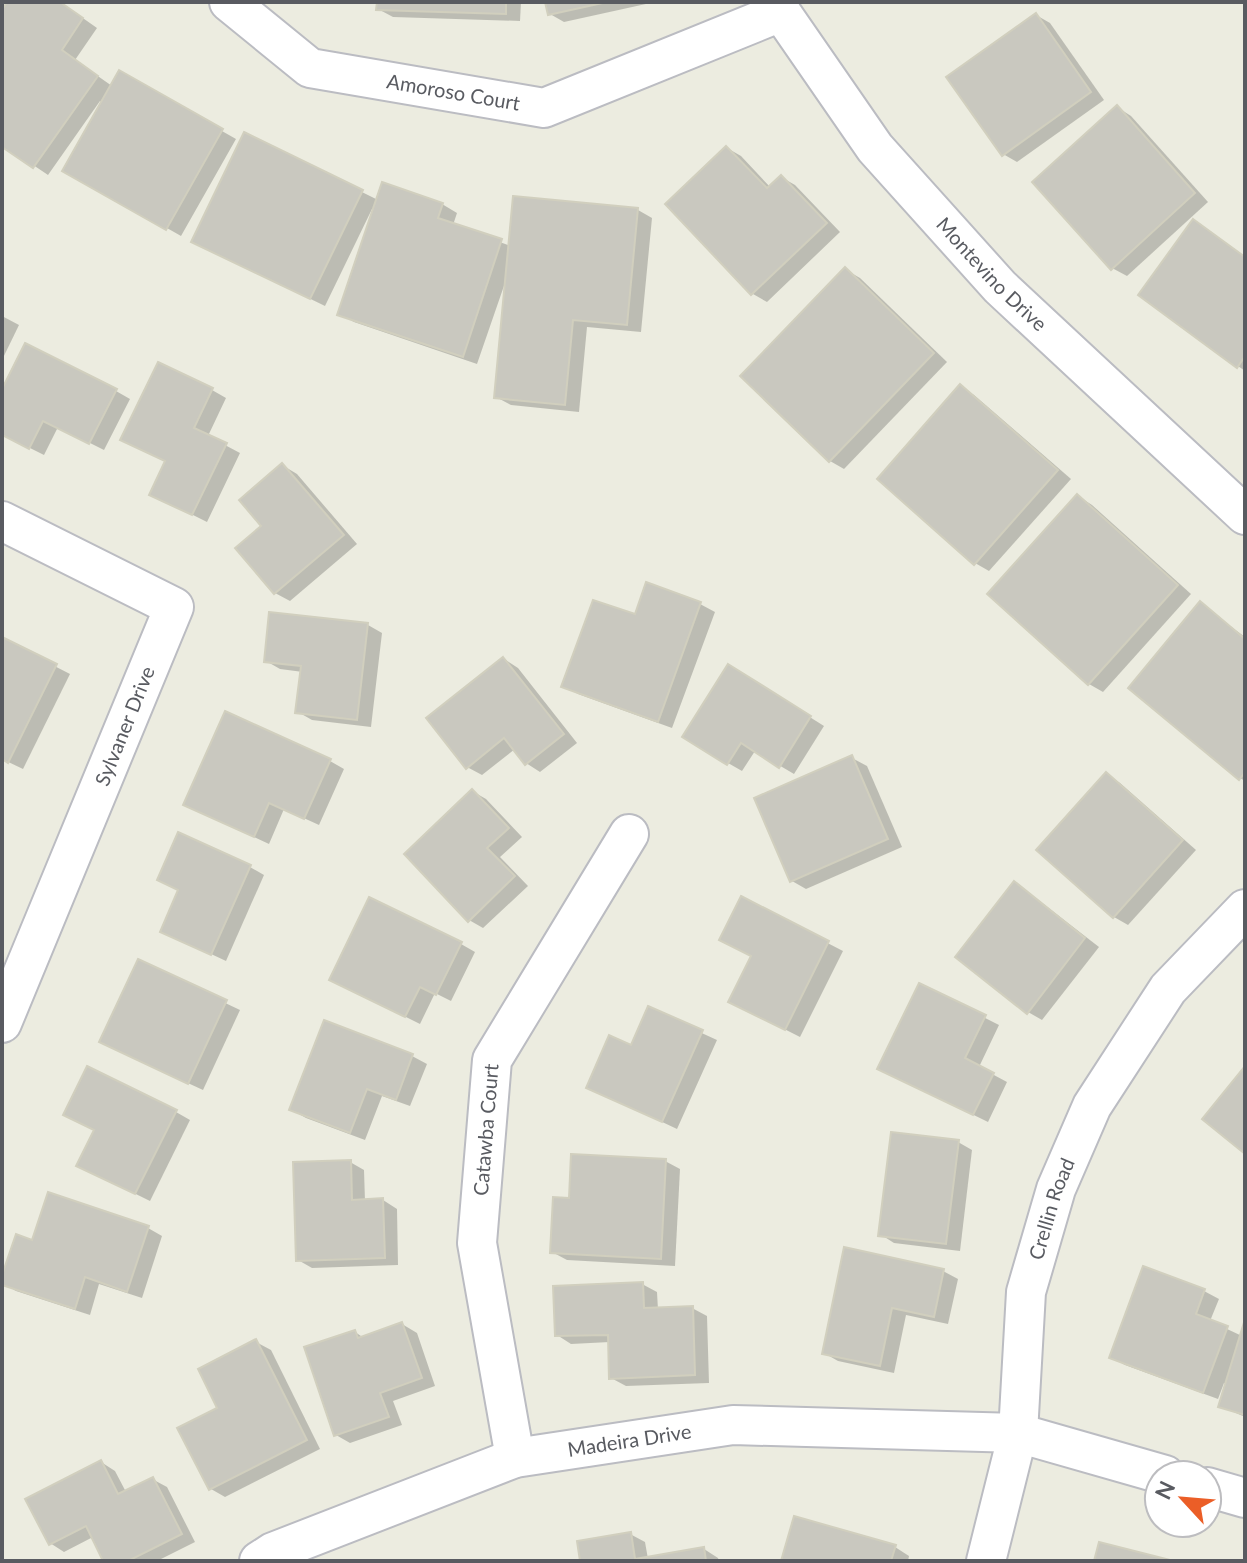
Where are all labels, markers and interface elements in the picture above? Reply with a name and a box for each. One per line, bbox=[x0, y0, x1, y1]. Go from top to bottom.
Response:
street label: Amoroso Court bbox=[385, 68, 522, 115]
street label: Montevino Drive bbox=[932, 212, 1052, 335]
street label: Sylvaner Drive bbox=[89, 662, 159, 789]
street label: Catawba Court bbox=[468, 1063, 503, 1197]
street label: Crellin Road bbox=[1023, 1154, 1079, 1262]
street label: Madeira Drive bbox=[566, 1418, 693, 1461]
north arrow bbox=[1143, 1459, 1223, 1539]
text: N bbox=[1149, 1476, 1180, 1504]

